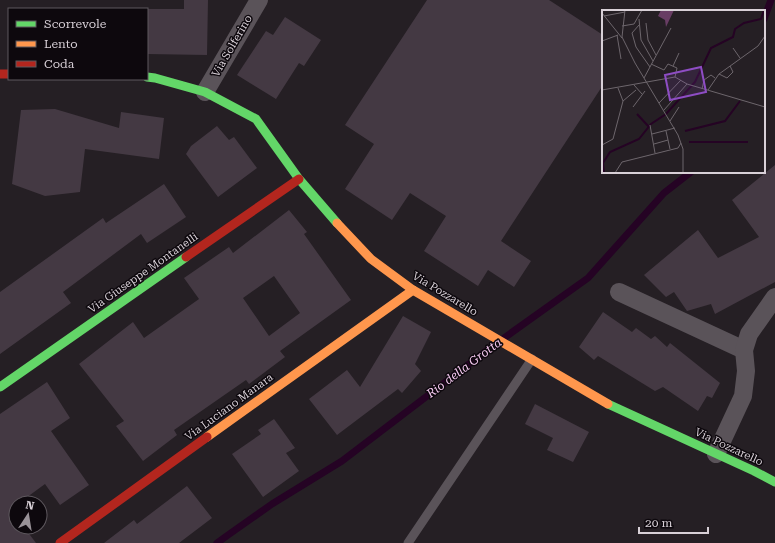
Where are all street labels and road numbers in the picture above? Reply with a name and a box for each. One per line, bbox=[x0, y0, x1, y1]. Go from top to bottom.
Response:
street label: Via Solferino bbox=[209, 13, 255, 79]
street label: Via Giuseppe Montanelli bbox=[86, 230, 201, 316]
street label: Via Pozzarello bbox=[410, 269, 480, 319]
street label: Via Luciano Manara bbox=[182, 371, 276, 443]
street label: Via Pozzarello bbox=[693, 426, 765, 469]

